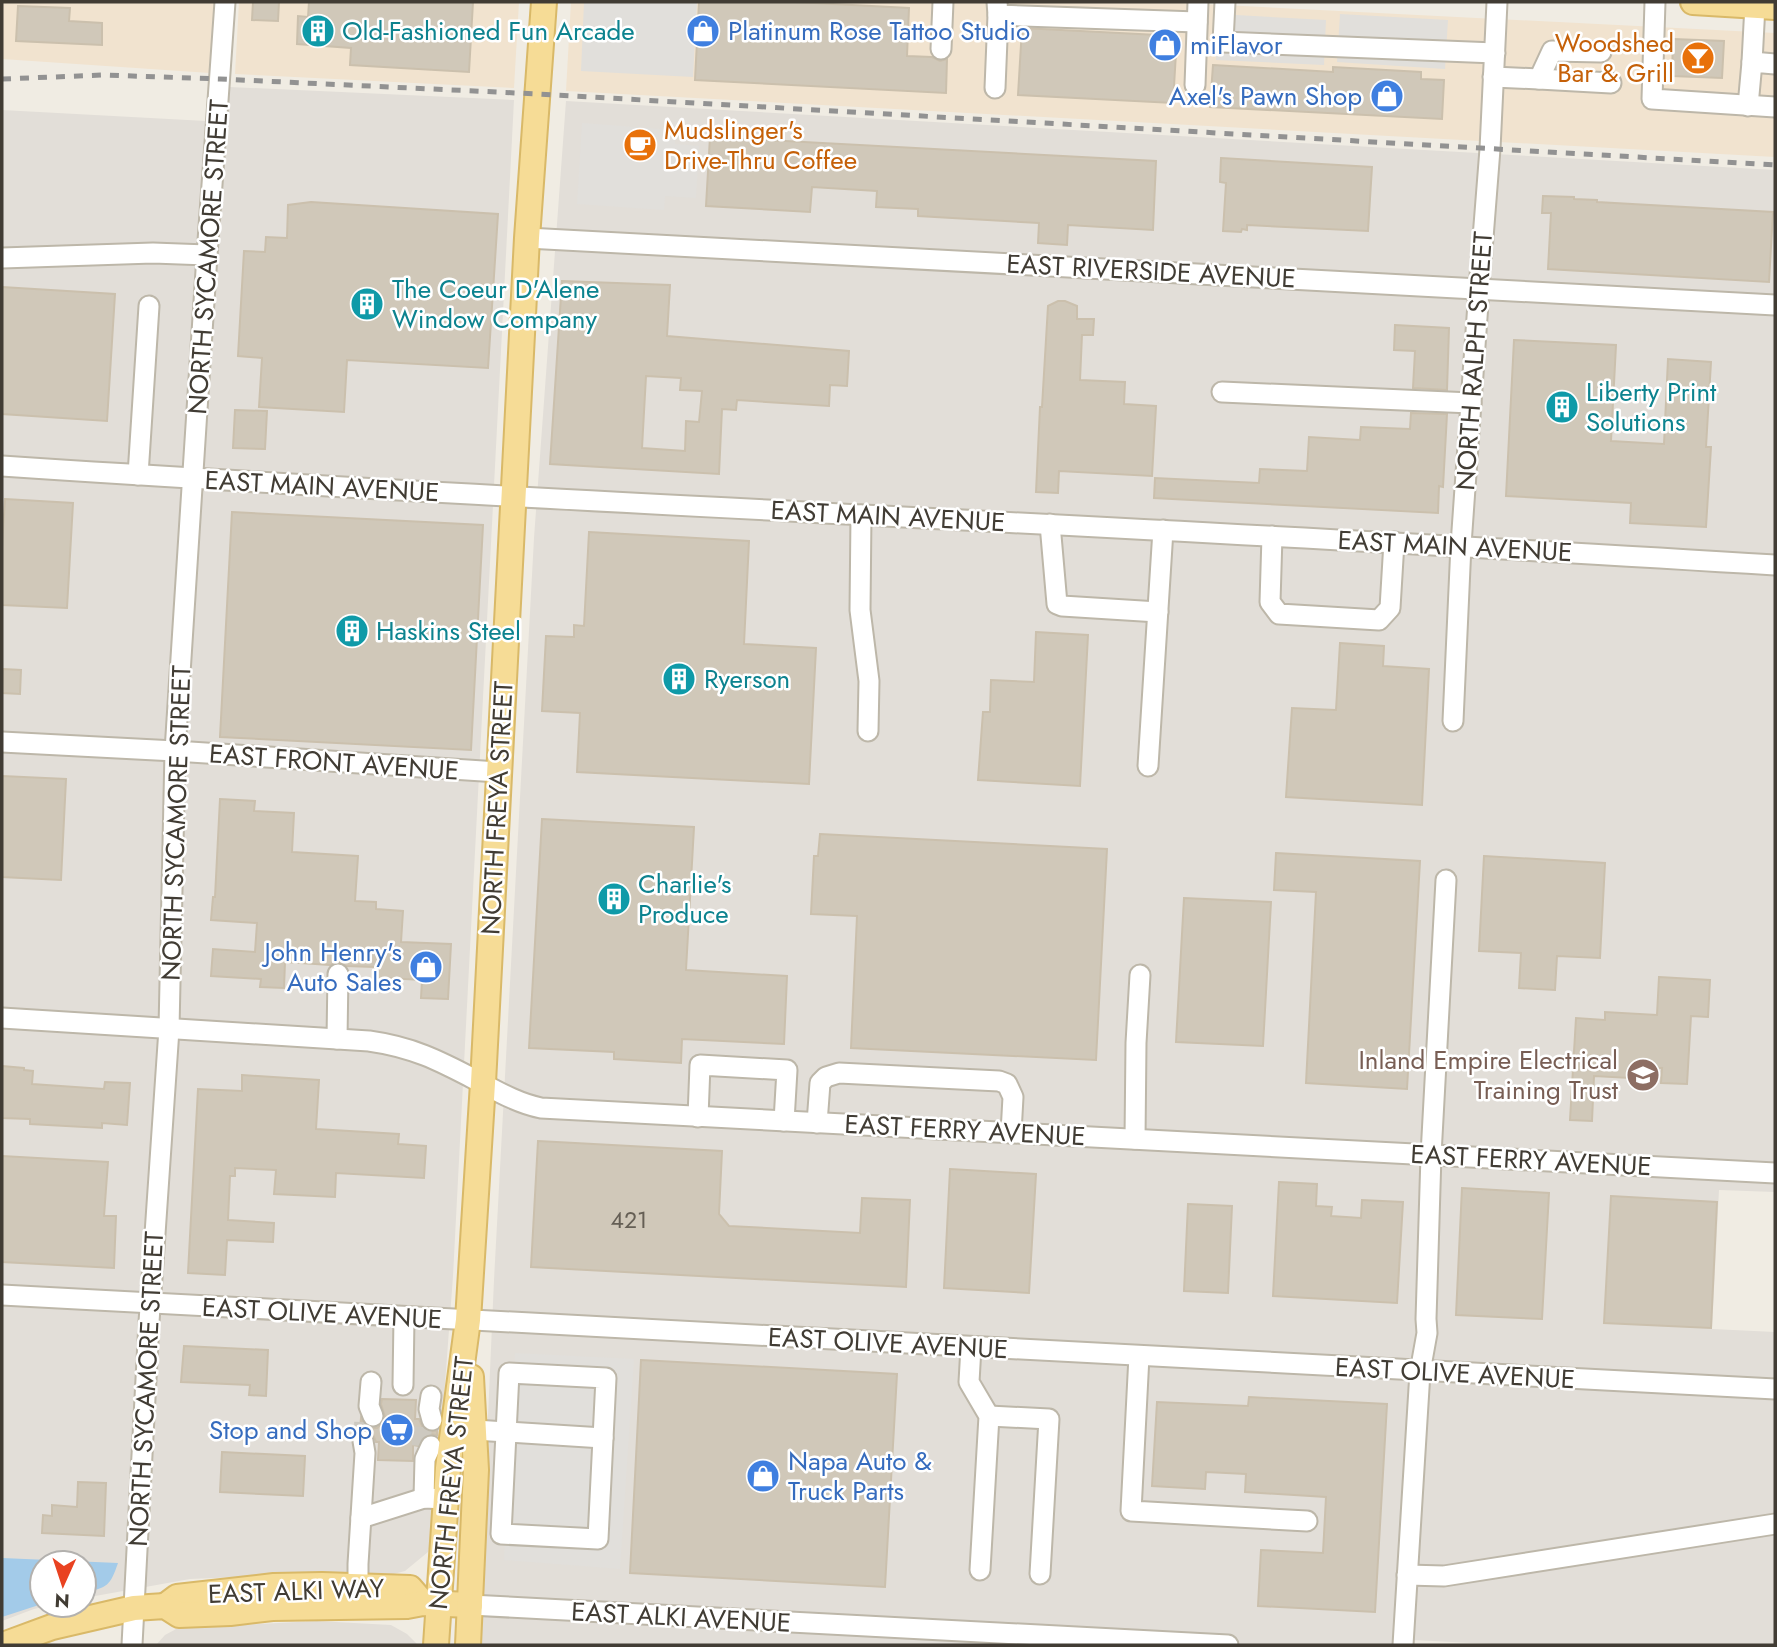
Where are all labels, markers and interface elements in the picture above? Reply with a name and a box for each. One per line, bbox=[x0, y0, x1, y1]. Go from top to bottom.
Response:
building icon: Old-Fashioned Fun Arcade bbox=[299, 12, 337, 50]
place label: Old-Fashioned Fun Arcade bbox=[342, 12, 635, 50]
shop icon: Platinum Rose Tattoo Studio bbox=[684, 12, 722, 50]
place label: Platinum Rose Tattoo Studio bbox=[728, 12, 1030, 50]
place label: Woodshed Bar & Grill bbox=[1555, 24, 1674, 92]
shop icon: miFlavor bbox=[1146, 26, 1184, 64]
place label: miFlavor bbox=[1190, 26, 1283, 64]
bar icon: Woodshed Bar & Grill bbox=[1679, 39, 1717, 77]
place label: Axel's Pawn Shop bbox=[1169, 77, 1362, 115]
shop icon: Axel's Pawn Shop bbox=[1368, 77, 1406, 115]
street label: NORTH SYCAMORE STREET bbox=[178, 98, 238, 416]
place label: Mudslinger's Drive-Thru Coffee bbox=[664, 111, 857, 179]
cafe icon: Mudslinger's Drive-Thru Coffee bbox=[621, 126, 659, 164]
street label: NORTH RALPH STREET bbox=[1446, 230, 1502, 492]
street label: EAST RIVERSIDE AVENUE bbox=[1005, 244, 1297, 298]
place label: The Coeur D'Alene Window Company bbox=[392, 270, 599, 338]
building icon: The Coeur D'Alene Window Company bbox=[348, 285, 386, 323]
place label: Liberty Print Solutions bbox=[1586, 373, 1717, 441]
building icon: Liberty Print Solutions bbox=[1543, 388, 1581, 426]
street label: EAST MAIN AVENUE bbox=[204, 461, 440, 511]
street label: EAST MAIN AVENUE bbox=[770, 491, 1006, 541]
street label: EAST MAIN AVENUE bbox=[1337, 521, 1573, 571]
building icon: Haskins Steel bbox=[333, 612, 371, 650]
place label: Haskins Steel bbox=[376, 612, 521, 650]
building icon: Ryerson bbox=[660, 660, 698, 698]
place label: Ryerson bbox=[704, 660, 790, 698]
street label: NORTH SYCAMORE STREET bbox=[152, 665, 200, 981]
street label: NORTH FREYA STREET bbox=[471, 680, 523, 936]
street label: EAST FRONT AVENUE bbox=[208, 734, 460, 790]
place label: Charlie's Produce bbox=[638, 865, 732, 933]
building icon: Charlie's Produce bbox=[595, 880, 633, 918]
place label: John Henry's Auto Sales bbox=[261, 933, 402, 1001]
shop icon: John Henry's Auto Sales bbox=[407, 948, 445, 986]
place label: Inland Empire Electrical Training Trust bbox=[1358, 1041, 1619, 1109]
school or university icon: Inland Empire Electrical Training Trust bbox=[1624, 1056, 1662, 1094]
street label: EAST FERRY AVENUE bbox=[844, 1105, 1086, 1155]
street label: EAST FERRY AVENUE bbox=[1410, 1135, 1652, 1185]
house number: 421 bbox=[611, 1203, 647, 1237]
street label: NORTH SYCAMORE STREET bbox=[119, 1230, 173, 1548]
street label: EAST OLIVE AVENUE bbox=[201, 1288, 443, 1338]
street label: EAST OLIVE AVENUE bbox=[767, 1318, 1009, 1368]
street label: EAST OLIVE AVENUE bbox=[1334, 1348, 1576, 1398]
street label: NORTH FREYA STREET bbox=[419, 1355, 483, 1611]
place label: Stop and Shop bbox=[209, 1411, 372, 1449]
supermarket icon: Stop and Shop bbox=[378, 1411, 416, 1449]
place label: Napa Auto & Truck Parts bbox=[788, 1442, 932, 1510]
shop icon: Napa Auto & Truck Parts bbox=[744, 1457, 782, 1495]
north arrow bbox=[28, 1549, 98, 1619]
street label: EAST ALKI WAY bbox=[207, 1569, 385, 1613]
text: N bbox=[54, 1587, 70, 1614]
street label: EAST ALKI AVENUE bbox=[570, 1592, 792, 1642]

